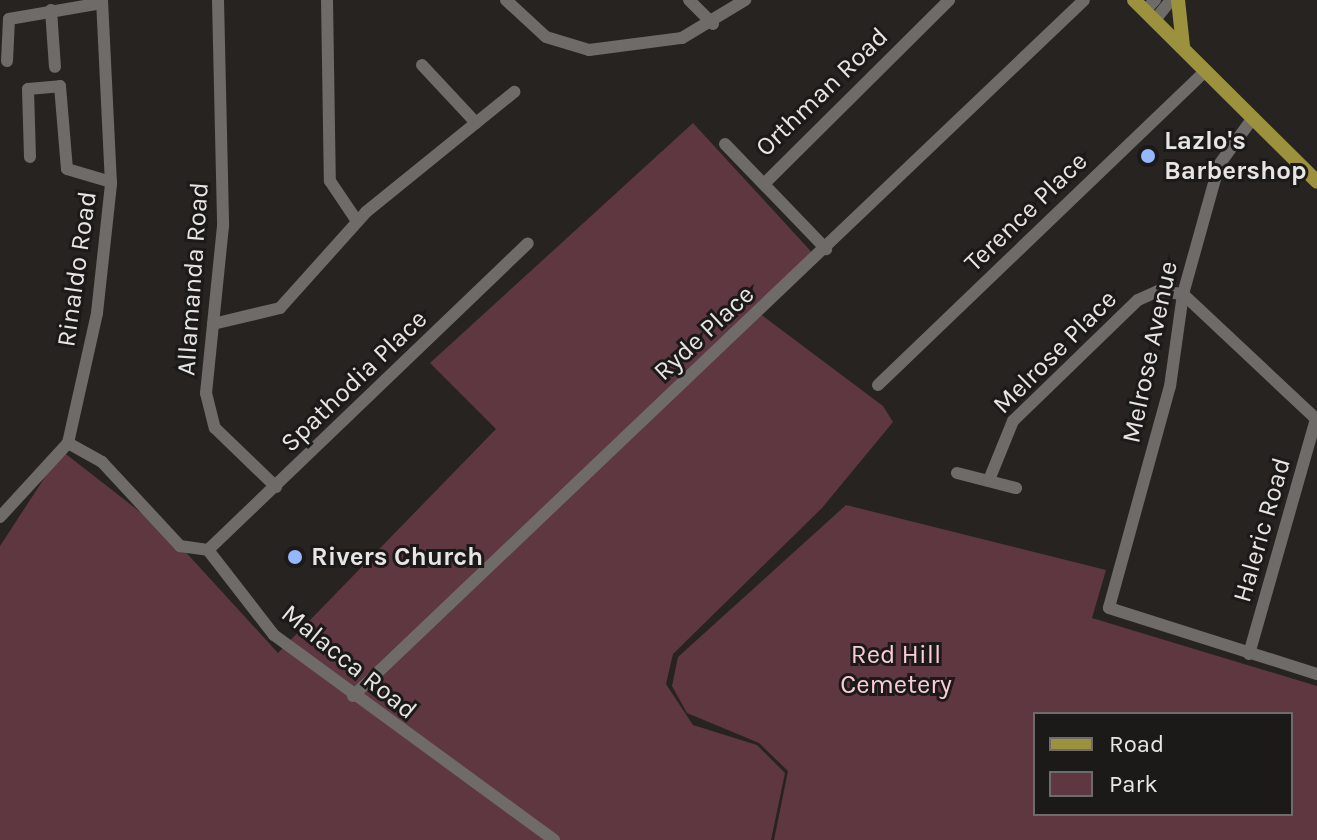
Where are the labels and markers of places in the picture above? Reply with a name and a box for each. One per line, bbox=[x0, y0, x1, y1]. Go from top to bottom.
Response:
place label: Lazlo's Barbershop bbox=[1164, 125, 1307, 186]
marker: Lazlo's Barbershop bbox=[1139, 147, 1157, 165]
place label: Rivers Church bbox=[311, 541, 483, 573]
marker: Rivers Church bbox=[286, 548, 304, 566]

